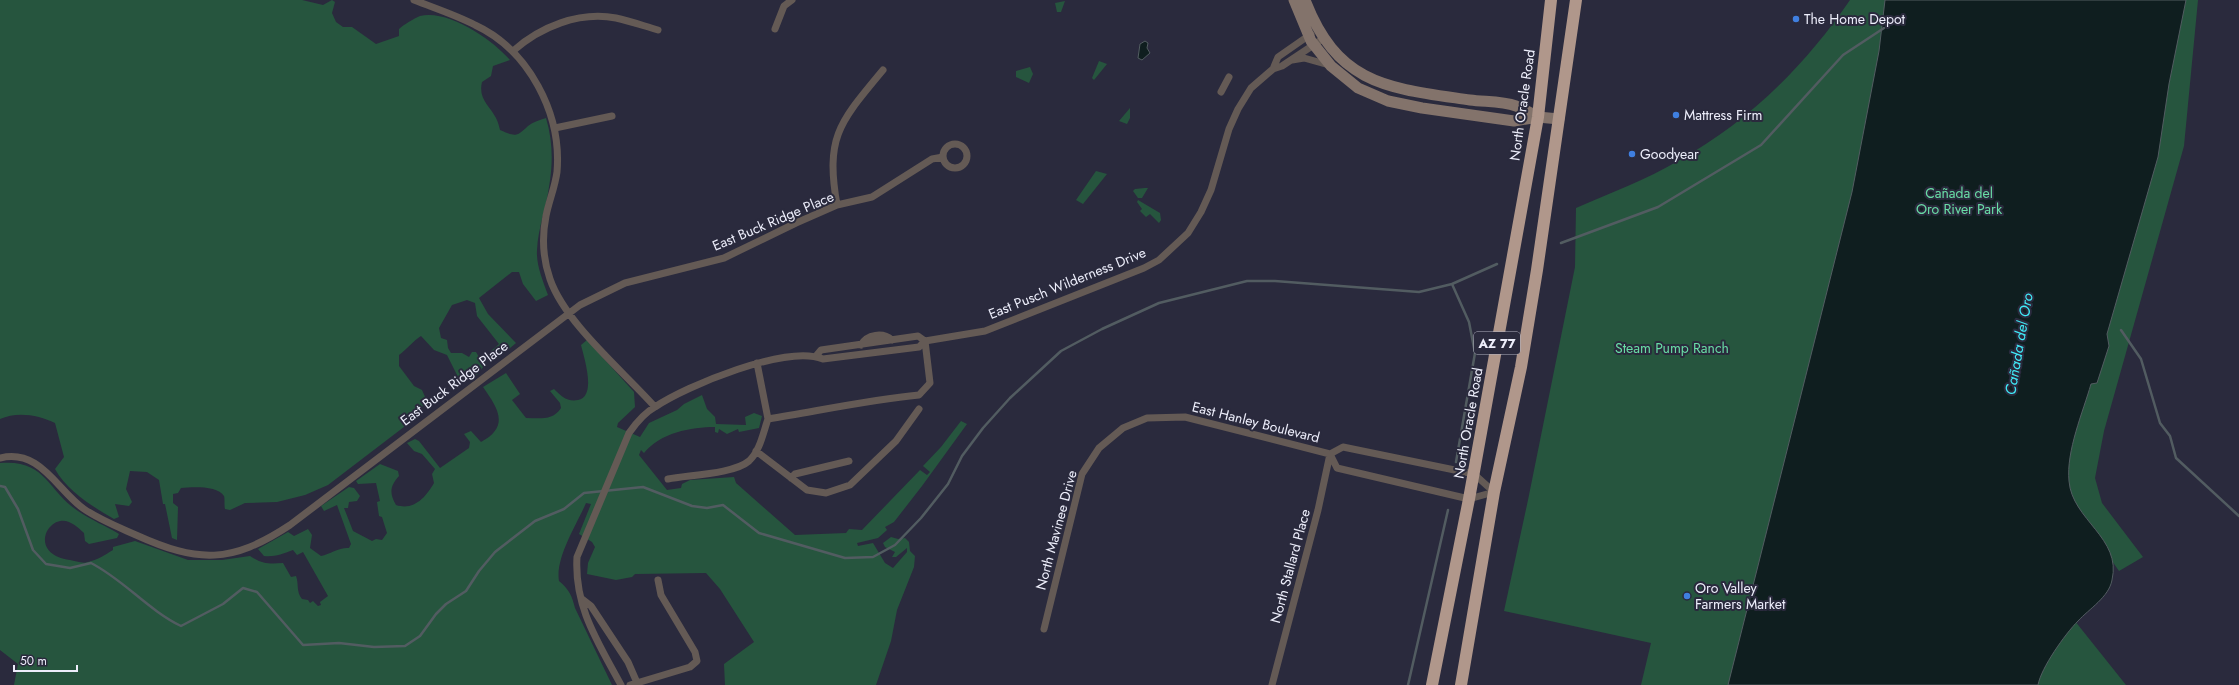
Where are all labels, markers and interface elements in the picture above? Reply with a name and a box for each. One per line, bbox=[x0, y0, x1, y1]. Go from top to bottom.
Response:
place label: The Home Depot bbox=[1804, 9, 1906, 29]
marker: The Home Depot bbox=[1791, 14, 1801, 24]
street label: North Oracle Road bbox=[1504, 48, 1540, 162]
place label: Mattress Firm bbox=[1684, 105, 1762, 125]
marker: Mattress Firm bbox=[1671, 110, 1681, 120]
place label: Goodyear bbox=[1640, 144, 1699, 164]
marker: Goodyear bbox=[1627, 149, 1637, 159]
park label: Cañada del Oro River Park bbox=[1916, 183, 2003, 219]
street label: East Buck Ridge Place bbox=[709, 186, 837, 256]
street label: East Pusch Wilderness Drive bbox=[985, 242, 1149, 324]
water label: Cañada del Oro bbox=[1999, 291, 2039, 397]
road number: AZ 77 bbox=[1474, 332, 1520, 354]
street label: East Buck Ridge Place bbox=[396, 336, 512, 430]
park label: Steam Pump Ranch bbox=[1615, 338, 1729, 358]
street label: North Oracle Road bbox=[1448, 366, 1488, 480]
street label: East Hanley Boulevard bbox=[1190, 396, 1322, 448]
street label: North Mavinee Drive bbox=[1030, 468, 1082, 592]
street label: North Stallard Place bbox=[1265, 507, 1315, 625]
place label: Oro Valley Farmers Market bbox=[1695, 578, 1786, 614]
marker: Oro Valley Farmers Market bbox=[1682, 591, 1692, 601]
scale bar bbox=[14, 647, 77, 673]
text: 50 m bbox=[20, 652, 47, 670]

